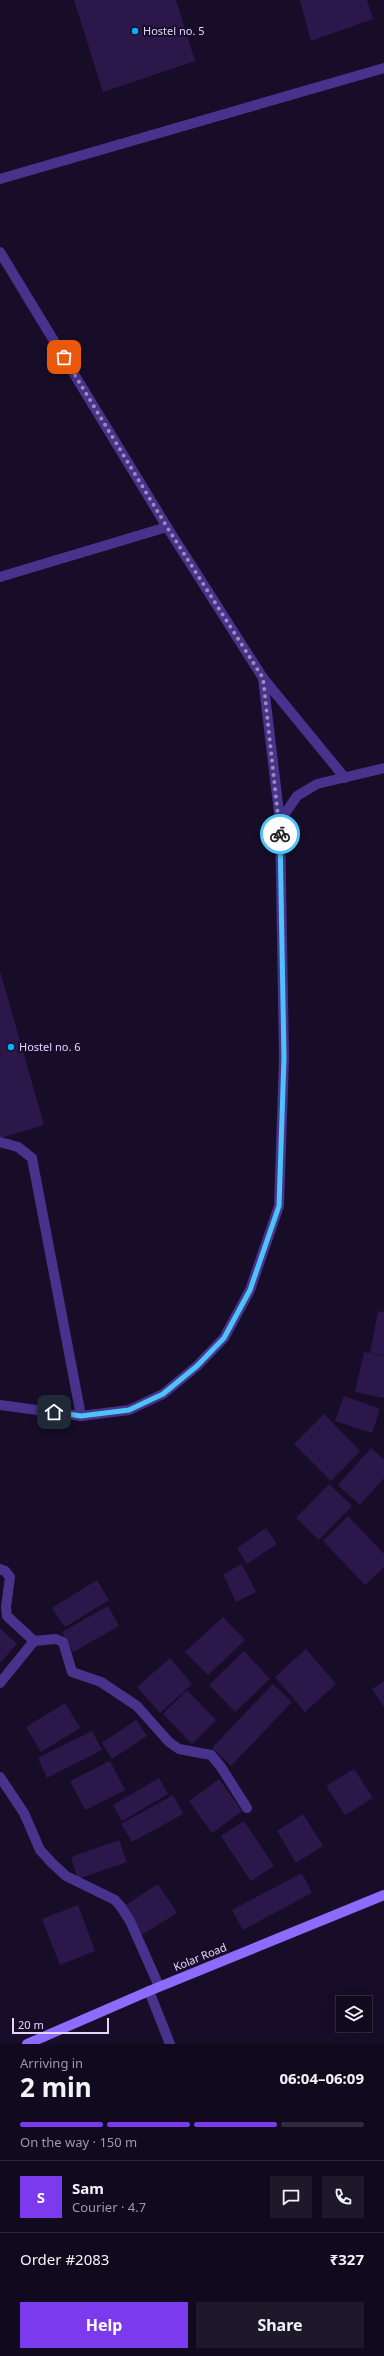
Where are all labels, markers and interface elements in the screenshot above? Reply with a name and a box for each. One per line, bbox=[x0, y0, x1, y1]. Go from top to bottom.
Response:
place label: Hostel no. 5 bbox=[143, 23, 205, 38]
marker: Hostel no. 5 bbox=[130, 26, 140, 36]
pin bbox=[47, 340, 81, 374]
icon: bag bbox=[53, 346, 75, 368]
courier bbox=[260, 814, 300, 854]
icon: bike bbox=[269, 823, 291, 845]
place label: Hostel no. 6 bbox=[19, 1039, 81, 1054]
marker: Hostel no. 6 bbox=[6, 1042, 16, 1052]
pin bbox=[37, 1395, 71, 1429]
icon: home bbox=[43, 1401, 65, 1423]
street label: Kolar Road bbox=[171, 1939, 229, 1974]
map controls bbox=[336, 1996, 372, 2032]
button: layers bbox=[336, 1996, 372, 2032]
scale bar bbox=[12, 2016, 109, 2035]
text: 20 m bbox=[18, 2017, 44, 2032]
text: Arriving in bbox=[20, 2054, 83, 2072]
text: 06:04–06:09 bbox=[279, 2068, 364, 2088]
text: 2 min bbox=[20, 2069, 92, 2105]
text: On the way · 150 m bbox=[20, 2133, 137, 2151]
button: chat bbox=[270, 2176, 312, 2218]
button: phone bbox=[322, 2176, 364, 2218]
text: Sam bbox=[72, 2178, 104, 2198]
text: S bbox=[37, 2187, 45, 2207]
text: Courier · 4.7 bbox=[72, 2198, 146, 2216]
text: Order #2083 bbox=[20, 2249, 109, 2269]
text: ₹327 bbox=[330, 2249, 364, 2269]
button: Help bbox=[20, 2302, 188, 2348]
button: Share bbox=[196, 2302, 364, 2348]

